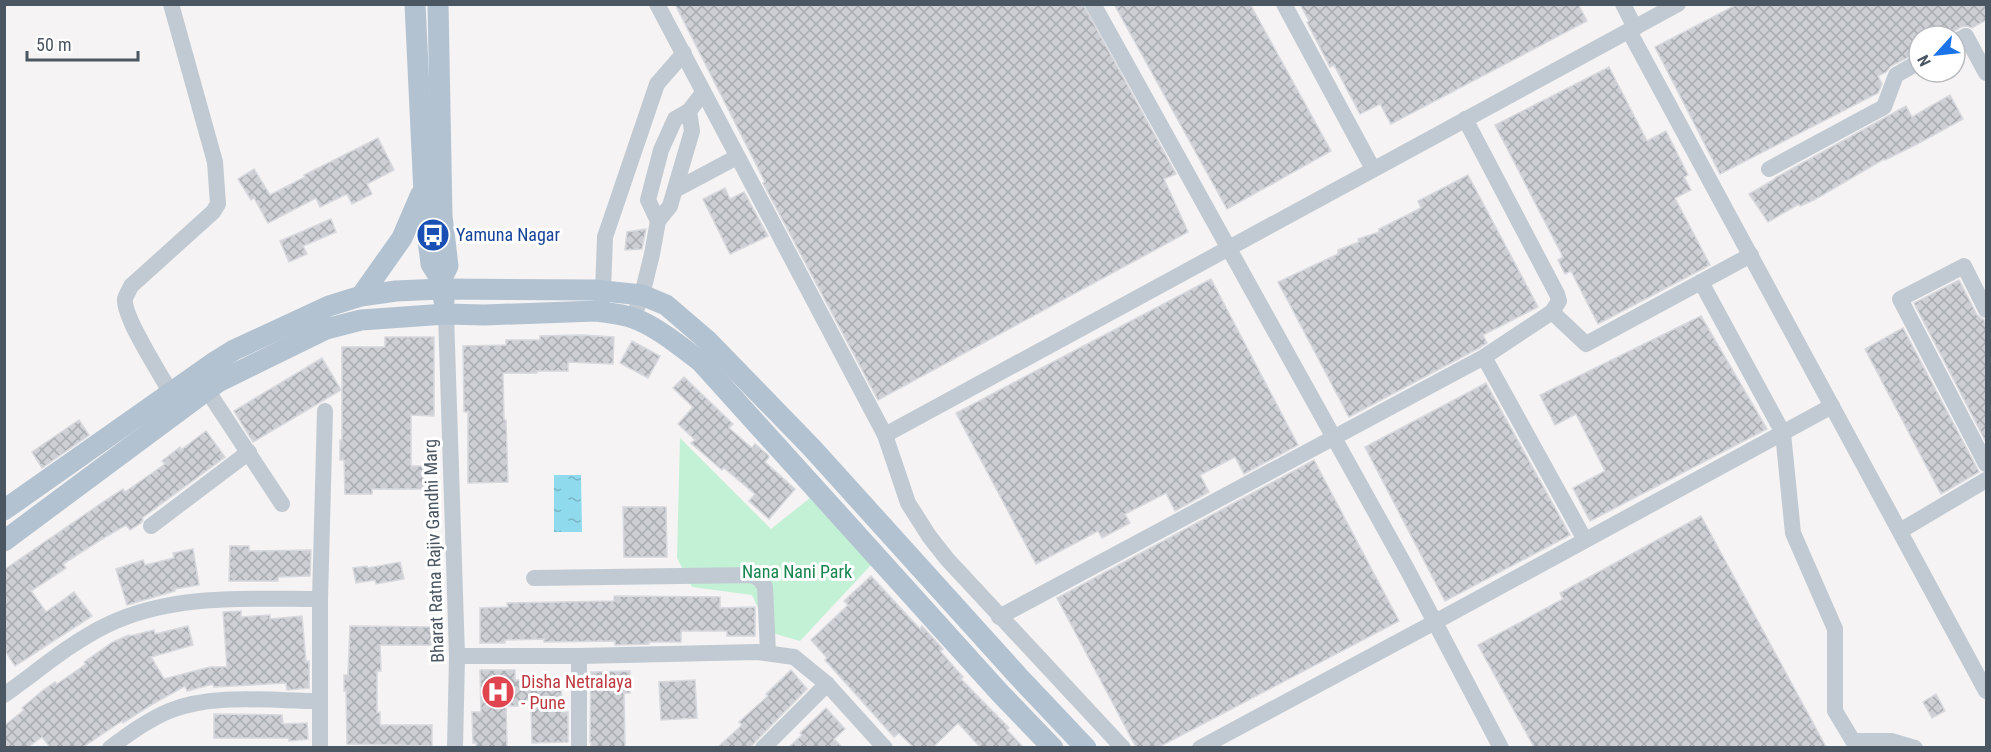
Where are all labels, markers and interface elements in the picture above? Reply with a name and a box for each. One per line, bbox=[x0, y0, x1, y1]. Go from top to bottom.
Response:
scale bar bbox=[27, 24, 138, 62]
north arrow bbox=[1907, 24, 1967, 84]
text: 50 m bbox=[36, 34, 71, 55]
text: N bbox=[1913, 52, 1935, 69]
bus stop icon: Yamuna Nagar bbox=[415, 217, 451, 253]
place label: Yamuna Nagar bbox=[456, 224, 560, 245]
street label: Bharat Ratna Rajiv Gandhi Marg bbox=[419, 439, 448, 663]
park label: Nana Nani Park bbox=[742, 561, 852, 582]
place label: Disha Netralaya - Pune bbox=[521, 671, 632, 713]
hospital icon: Disha Netralaya - Pune bbox=[480, 674, 516, 710]

